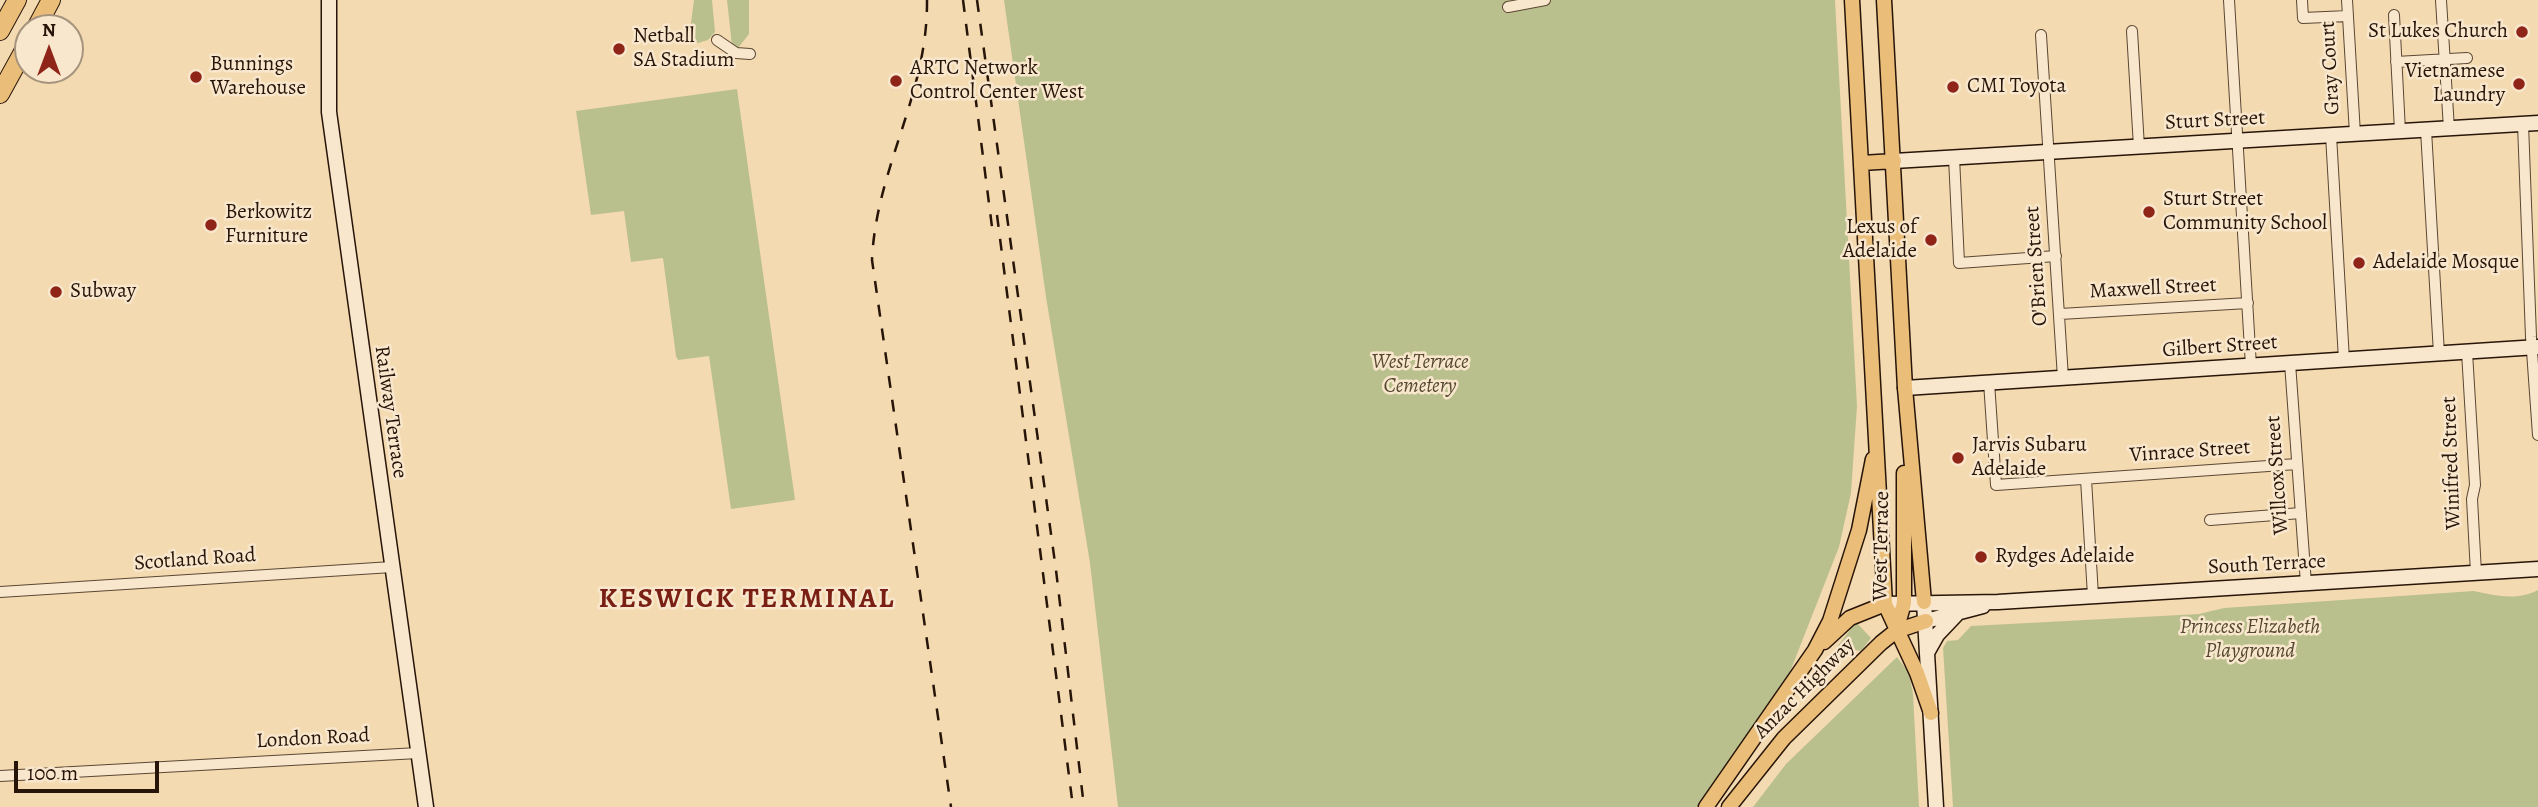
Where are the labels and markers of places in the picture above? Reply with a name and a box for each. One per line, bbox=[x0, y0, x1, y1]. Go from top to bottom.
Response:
place label: St Lukes Church bbox=[2368, 19, 2508, 45]
place label: Netball SA Stadium bbox=[633, 24, 734, 74]
marker: St Lukes Church bbox=[2514, 24, 2530, 40]
marker: Netball SA Stadium bbox=[611, 41, 627, 57]
place label: Bunnings Warehouse bbox=[210, 52, 306, 102]
place label: ARTC Network Control Center West bbox=[910, 56, 1084, 106]
place label: Vietnamese Laundry bbox=[2405, 59, 2505, 109]
marker: Bunnings Warehouse bbox=[188, 69, 204, 85]
marker: ARTC Network Control Center West bbox=[888, 73, 904, 89]
place label: CMI Toyota bbox=[1967, 74, 2066, 100]
marker: Vietnamese Laundry bbox=[2511, 76, 2527, 92]
marker: CMI Toyota bbox=[1945, 79, 1961, 95]
place label: Sturt Street Community School bbox=[2163, 187, 2327, 237]
place label: Berkowitz Furniture bbox=[225, 200, 312, 250]
marker: Sturt Street Community School bbox=[2141, 204, 2157, 220]
place label: Lexus of Adelaide bbox=[1843, 215, 1917, 265]
marker: Berkowitz Furniture bbox=[203, 217, 219, 233]
marker: Lexus of Adelaide bbox=[1923, 232, 1939, 248]
place label: Adelaide Mosque bbox=[2373, 250, 2519, 276]
marker: Adelaide Mosque bbox=[2351, 255, 2367, 271]
place label: Subway bbox=[70, 279, 136, 305]
marker: Subway bbox=[48, 284, 64, 300]
place label: Jarvis Subaru Adelaide bbox=[1972, 433, 2087, 483]
marker: Jarvis Subaru Adelaide bbox=[1950, 450, 1966, 466]
place label: Rydges Adelaide bbox=[1995, 544, 2134, 570]
marker: Rydges Adelaide bbox=[1973, 549, 1989, 565]

